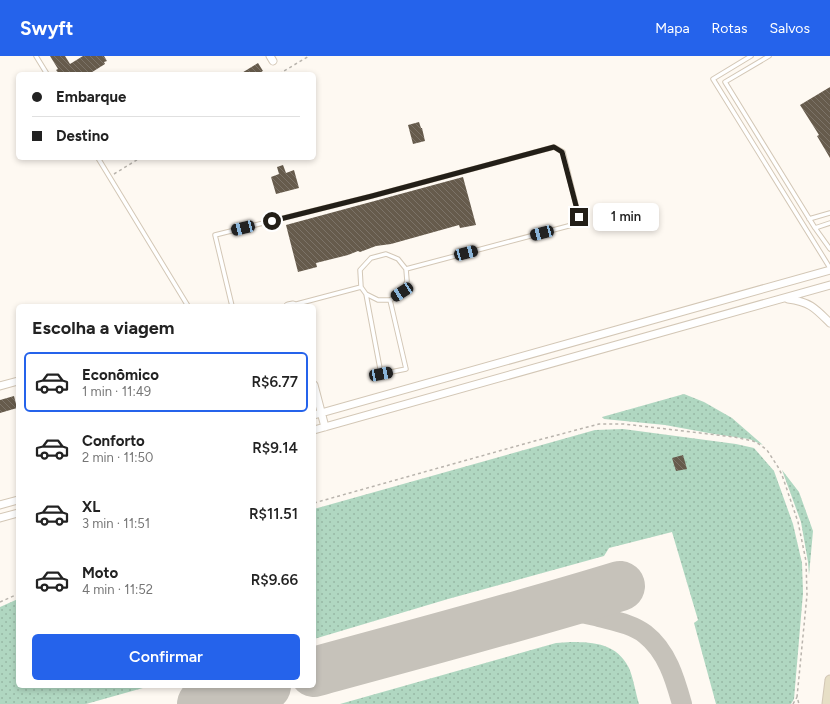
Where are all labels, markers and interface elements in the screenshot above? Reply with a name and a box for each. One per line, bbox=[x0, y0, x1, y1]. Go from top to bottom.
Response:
text: Swyft bbox=[20, 17, 73, 40]
text: Mapa bbox=[655, 20, 690, 37]
text: Rotas bbox=[712, 20, 747, 37]
text: Salvos bbox=[769, 20, 810, 37]
text: Embarque bbox=[56, 88, 126, 106]
text: Destino bbox=[56, 127, 109, 145]
callout: 1 min bbox=[593, 203, 659, 231]
route end bbox=[570, 208, 588, 226]
text: 1 min bbox=[611, 209, 641, 224]
route start bbox=[263, 212, 281, 230]
car bbox=[230, 219, 256, 237]
car bbox=[529, 224, 555, 242]
car bbox=[453, 244, 479, 262]
car bbox=[389, 280, 415, 304]
text: Escolha a viagem bbox=[32, 317, 175, 339]
icon: car bbox=[34, 364, 70, 400]
text: Econômico bbox=[82, 366, 159, 384]
car bbox=[368, 366, 394, 382]
text: R$6.77 bbox=[252, 373, 298, 391]
text: 1 min · 11:49 bbox=[82, 384, 151, 399]
icon: car bbox=[34, 430, 70, 466]
text: Conforto bbox=[82, 432, 145, 450]
text: R$9.14 bbox=[252, 439, 298, 457]
text: 2 min · 11:50 bbox=[82, 450, 153, 465]
icon: car bbox=[34, 496, 70, 532]
text: XL bbox=[82, 498, 100, 516]
text: R$11.51 bbox=[249, 505, 298, 523]
text: 3 min · 11:51 bbox=[82, 516, 150, 531]
icon: car bbox=[34, 562, 70, 598]
text: Moto bbox=[82, 564, 118, 582]
text: R$9.66 bbox=[251, 571, 298, 589]
text: 4 min · 11:52 bbox=[82, 582, 153, 597]
button: Confirmar bbox=[32, 634, 300, 680]

